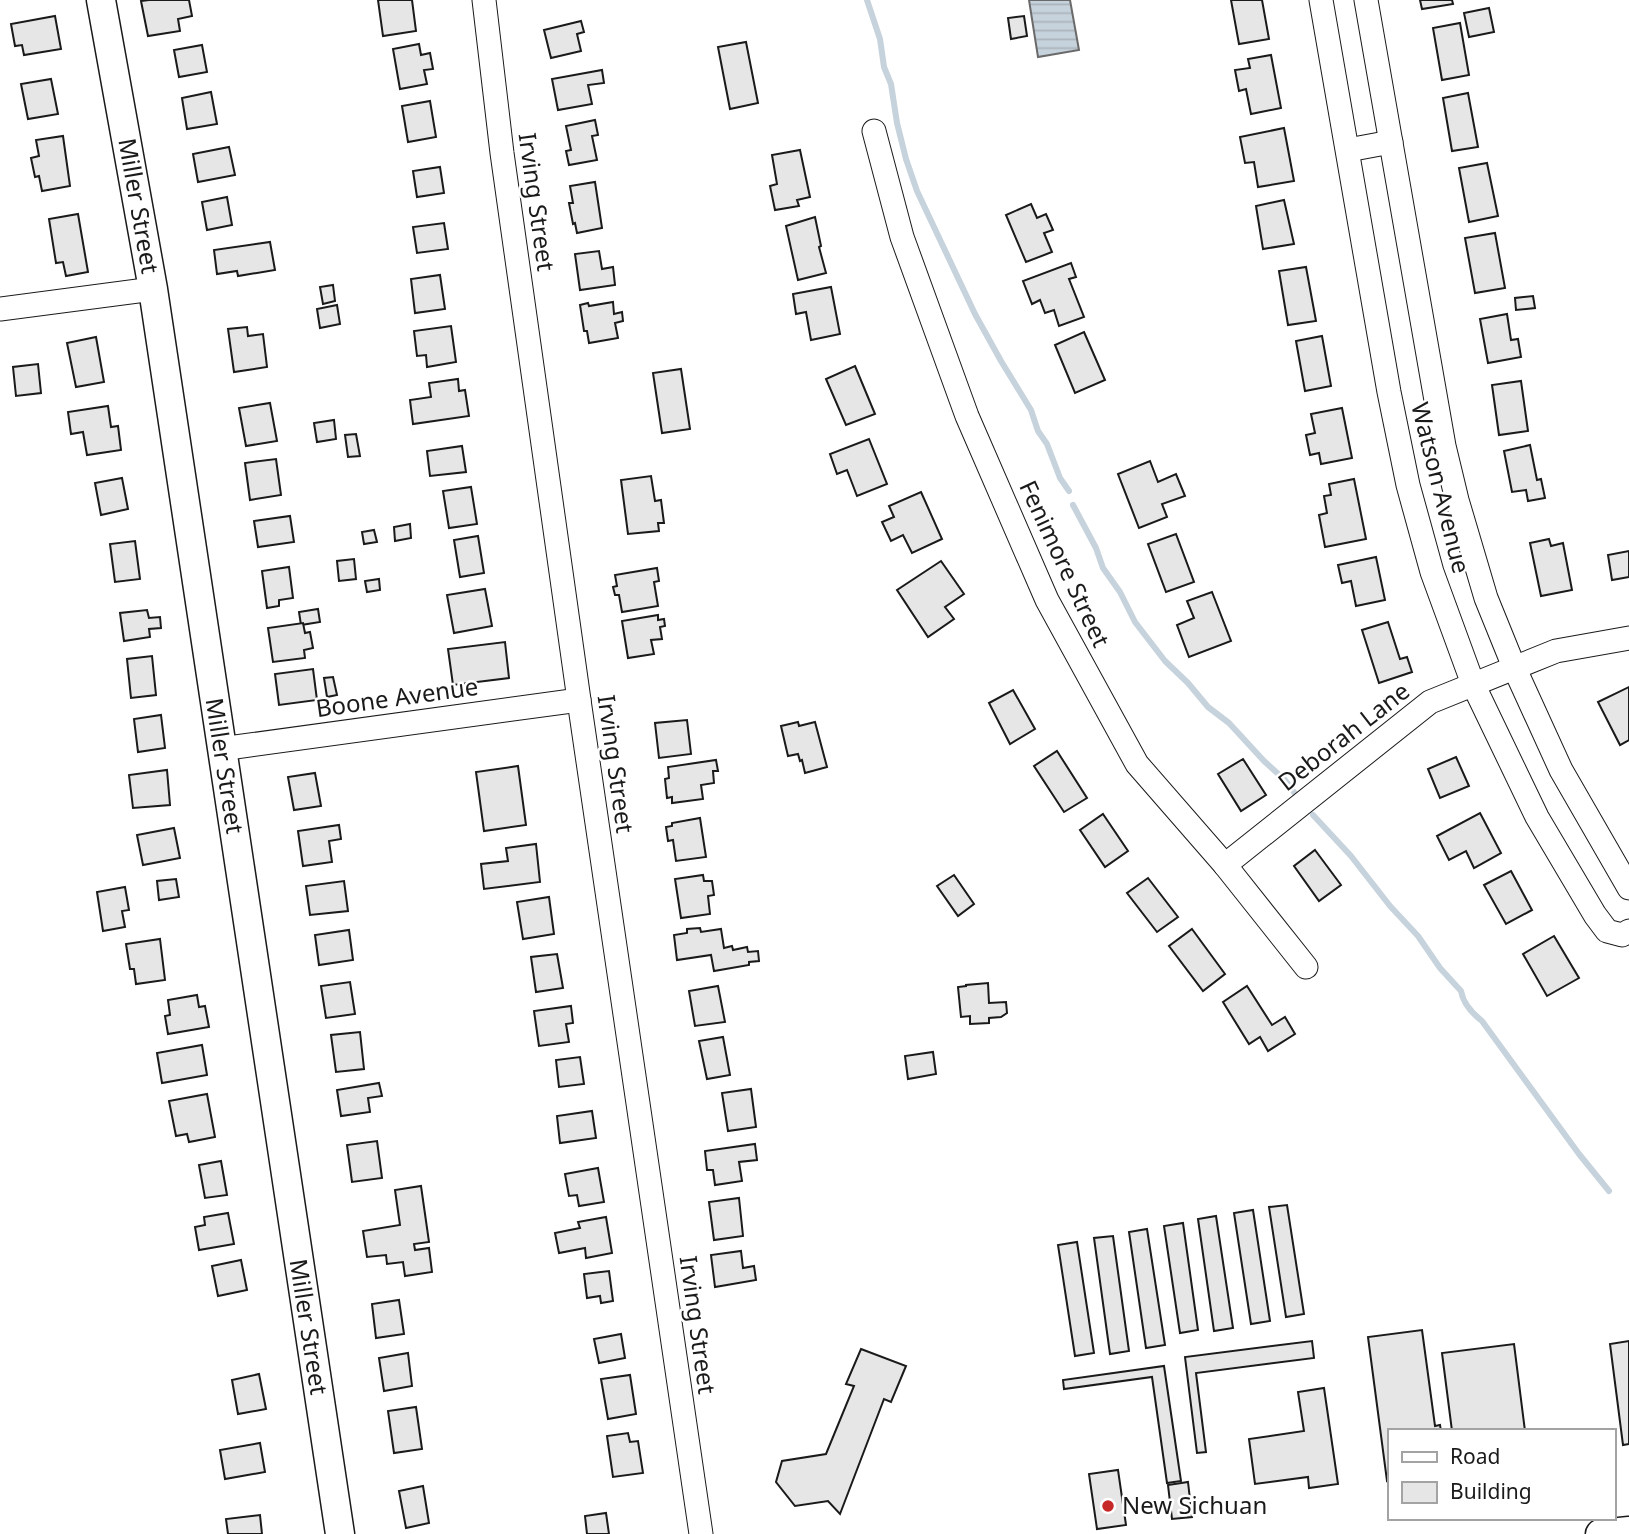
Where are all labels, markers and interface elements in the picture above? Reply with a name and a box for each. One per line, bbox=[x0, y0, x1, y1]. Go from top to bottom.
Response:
street label: Irving Street bbox=[511, 131, 564, 273]
street label: Miller Street bbox=[111, 135, 168, 276]
street label: Watson Avenue bbox=[1404, 399, 1479, 577]
street label: Fenimore Street bbox=[1012, 475, 1119, 652]
street label: Boone Avenue bbox=[314, 669, 480, 724]
street label: Deborah Lane bbox=[1270, 674, 1416, 798]
street label: Irving Street bbox=[590, 693, 643, 835]
street label: Miller Street bbox=[198, 696, 253, 836]
street label: Irving Street bbox=[672, 1254, 725, 1396]
street label: Miller Street bbox=[282, 1257, 337, 1397]
legend bbox=[1388, 1429, 1615, 1520]
text: Road bbox=[1450, 1442, 1500, 1470]
text: Building bbox=[1450, 1477, 1532, 1505]
place label: New Sichuan bbox=[1122, 1488, 1267, 1521]
marker: New Sichuan bbox=[1100, 1498, 1116, 1514]

